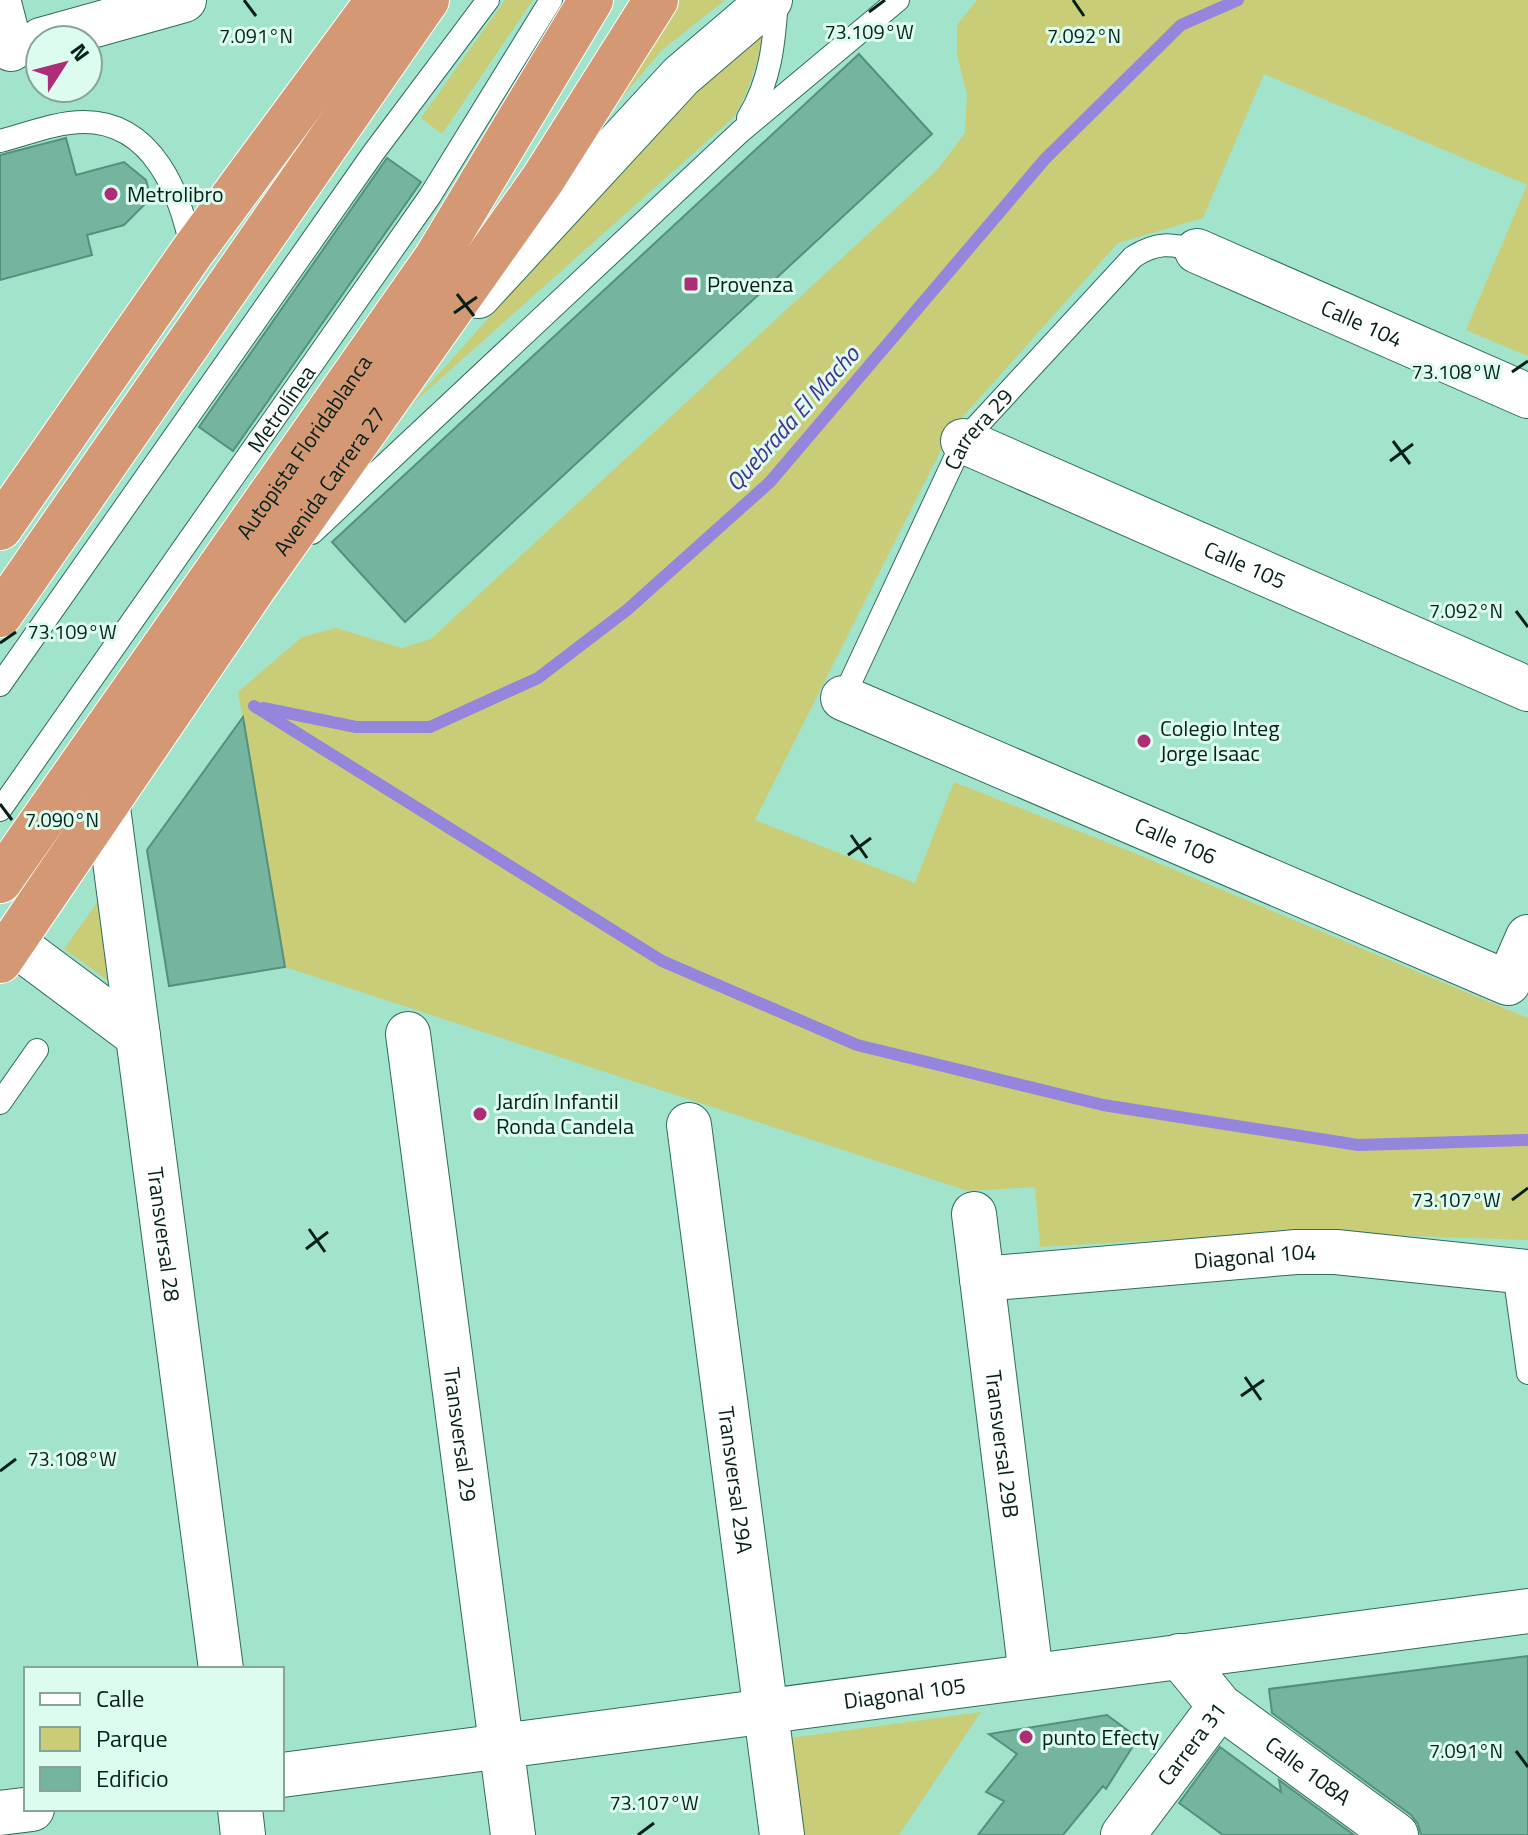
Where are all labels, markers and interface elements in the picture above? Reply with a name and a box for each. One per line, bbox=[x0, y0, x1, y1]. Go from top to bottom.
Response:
text: 73.109°W bbox=[824, 16, 914, 47]
text: 7.091°N bbox=[219, 20, 293, 51]
text: 7.092°N bbox=[1047, 20, 1121, 51]
north arrow bbox=[24, 24, 104, 104]
text: N bbox=[62, 36, 98, 68]
place label: Metrolibro bbox=[127, 177, 224, 211]
marker: Metrolibro bbox=[102, 185, 120, 203]
place label: Provenza bbox=[707, 267, 793, 301]
marker: Provenza bbox=[682, 275, 700, 293]
street label: Calle 104 bbox=[1316, 290, 1408, 356]
water label: Quebrada El Macho bbox=[717, 336, 868, 499]
street label: Autopista Floridablanca bbox=[227, 348, 380, 546]
text: 73.108°W bbox=[1411, 356, 1501, 387]
street label: Metrolínea bbox=[238, 358, 324, 459]
street label: Carrera 29 bbox=[935, 380, 1021, 476]
street label: Avenida Carrera 27 bbox=[265, 400, 394, 563]
street label: Calle 105 bbox=[1199, 532, 1291, 598]
text: 7.092°N bbox=[1429, 595, 1503, 626]
text: 73.109°W bbox=[27, 616, 117, 647]
place label: Colegio Integ Jorge Isaac bbox=[1160, 711, 1279, 770]
marker: Colegio Integ Jorge Isaac bbox=[1135, 732, 1153, 750]
text: 7.090°N bbox=[25, 804, 99, 835]
street label: Calle 106 bbox=[1129, 808, 1222, 873]
place label: Jardín Infantil Ronda Candela bbox=[496, 1084, 634, 1143]
marker: Jardín Infantil Ronda Candela bbox=[471, 1105, 489, 1123]
street label: Transversal 28 bbox=[138, 1165, 190, 1304]
text: 73.107°W bbox=[1411, 1184, 1501, 1215]
street label: Diagonal 104 bbox=[1192, 1235, 1316, 1278]
street label: Transversal 29 bbox=[435, 1365, 486, 1504]
street label: Transversal 29B bbox=[976, 1368, 1028, 1520]
street label: Transversal 29A bbox=[709, 1404, 762, 1556]
text: 73.108°W bbox=[27, 1443, 117, 1474]
legend bbox=[24, 1667, 284, 1811]
street label: Diagonal 105 bbox=[842, 1668, 968, 1718]
text: Calle bbox=[96, 1680, 144, 1716]
street label: Carrera 31 bbox=[1149, 1695, 1234, 1793]
text: Parque bbox=[96, 1720, 168, 1756]
place label: punto Efecty bbox=[1042, 1720, 1160, 1754]
marker: punto Efecty bbox=[1017, 1728, 1035, 1746]
street label: Calle 108A bbox=[1258, 1728, 1358, 1814]
text: 7.091°N bbox=[1429, 1735, 1503, 1766]
text: Edificio bbox=[96, 1760, 169, 1796]
text: 73.107°W bbox=[609, 1787, 699, 1818]

